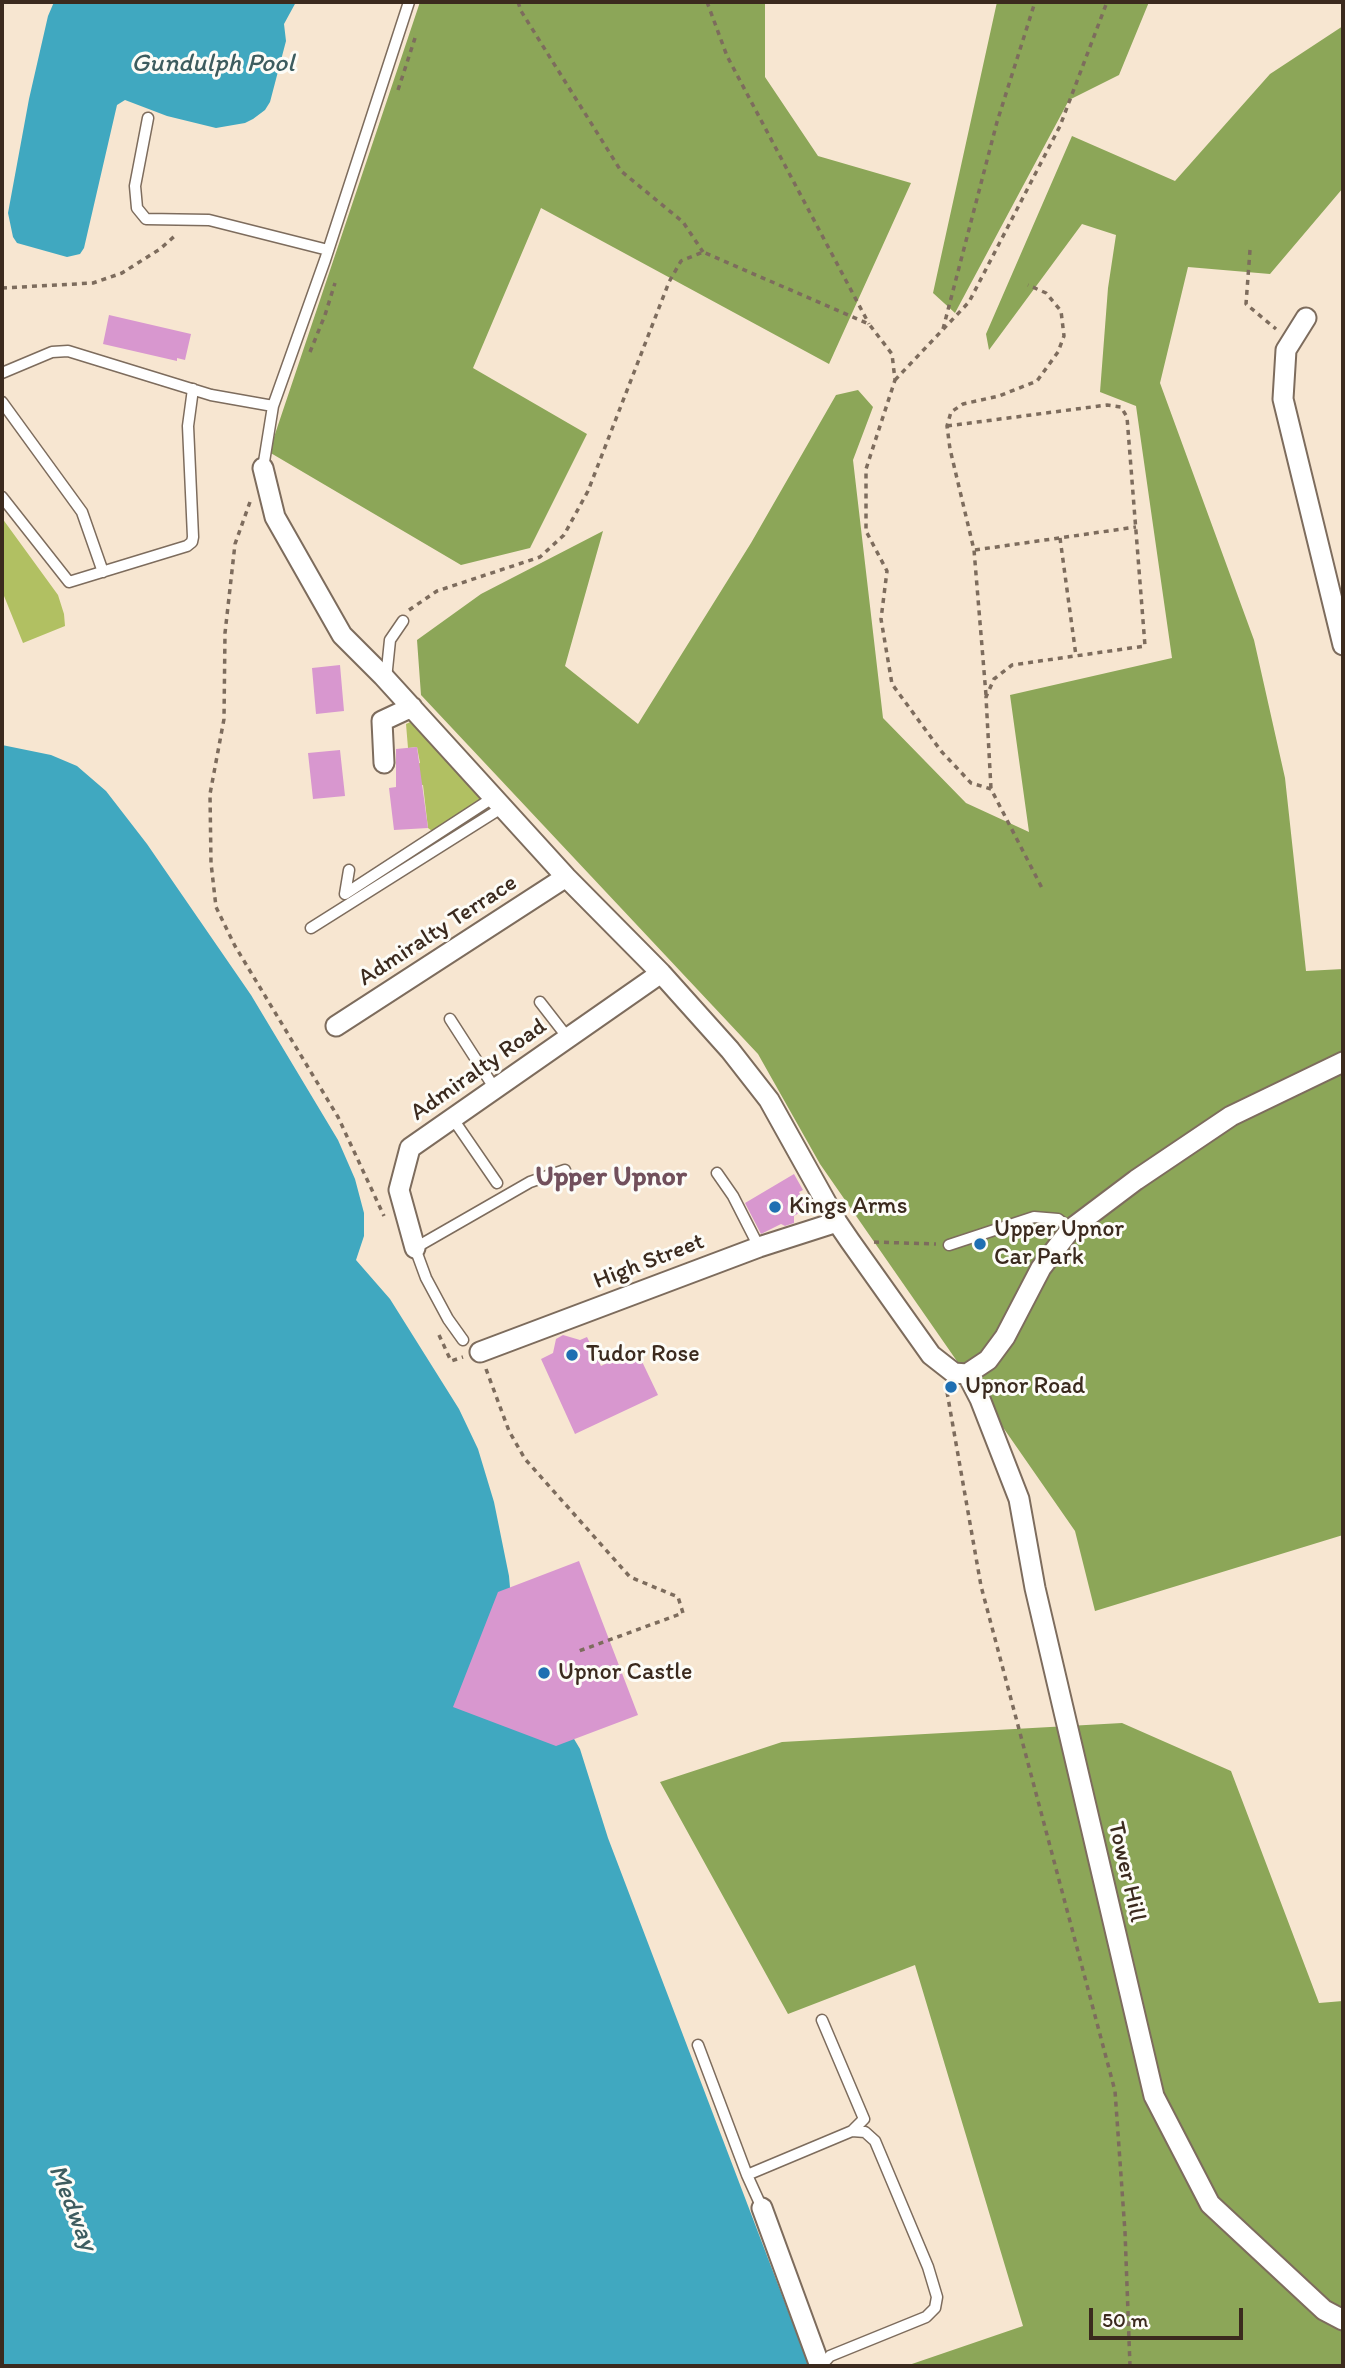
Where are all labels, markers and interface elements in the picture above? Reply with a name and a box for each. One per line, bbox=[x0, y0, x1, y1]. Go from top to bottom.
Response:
water label: Gundulph Pool bbox=[131, 48, 295, 80]
street label: Admiralty Terrace bbox=[353, 869, 523, 993]
street label: Admiralty Road bbox=[405, 1012, 553, 1128]
district label: Upper Upnor bbox=[535, 1161, 687, 1195]
place label: Kings Arms bbox=[789, 1193, 907, 1221]
marker: Kings Arms bbox=[767, 1199, 783, 1215]
place label: Upper Upnor Car Park bbox=[994, 1216, 1124, 1272]
street label: High Street bbox=[590, 1228, 708, 1296]
marker: Upper Upnor Car Park bbox=[972, 1236, 988, 1252]
place label: Tudor Rose bbox=[586, 1341, 700, 1369]
marker: Tudor Rose bbox=[564, 1347, 580, 1363]
place label: Upnor Road bbox=[965, 1373, 1085, 1401]
marker: Upnor Road bbox=[943, 1379, 959, 1395]
place label: Upnor Castle bbox=[558, 1659, 692, 1687]
marker: Upnor Castle bbox=[536, 1665, 552, 1681]
street label: Tower Hill bbox=[1101, 1819, 1151, 1925]
water label: Medway bbox=[41, 2160, 103, 2256]
scale bar bbox=[1093, 2294, 1247, 2338]
text: 50 m bbox=[1102, 2307, 1148, 2332]

